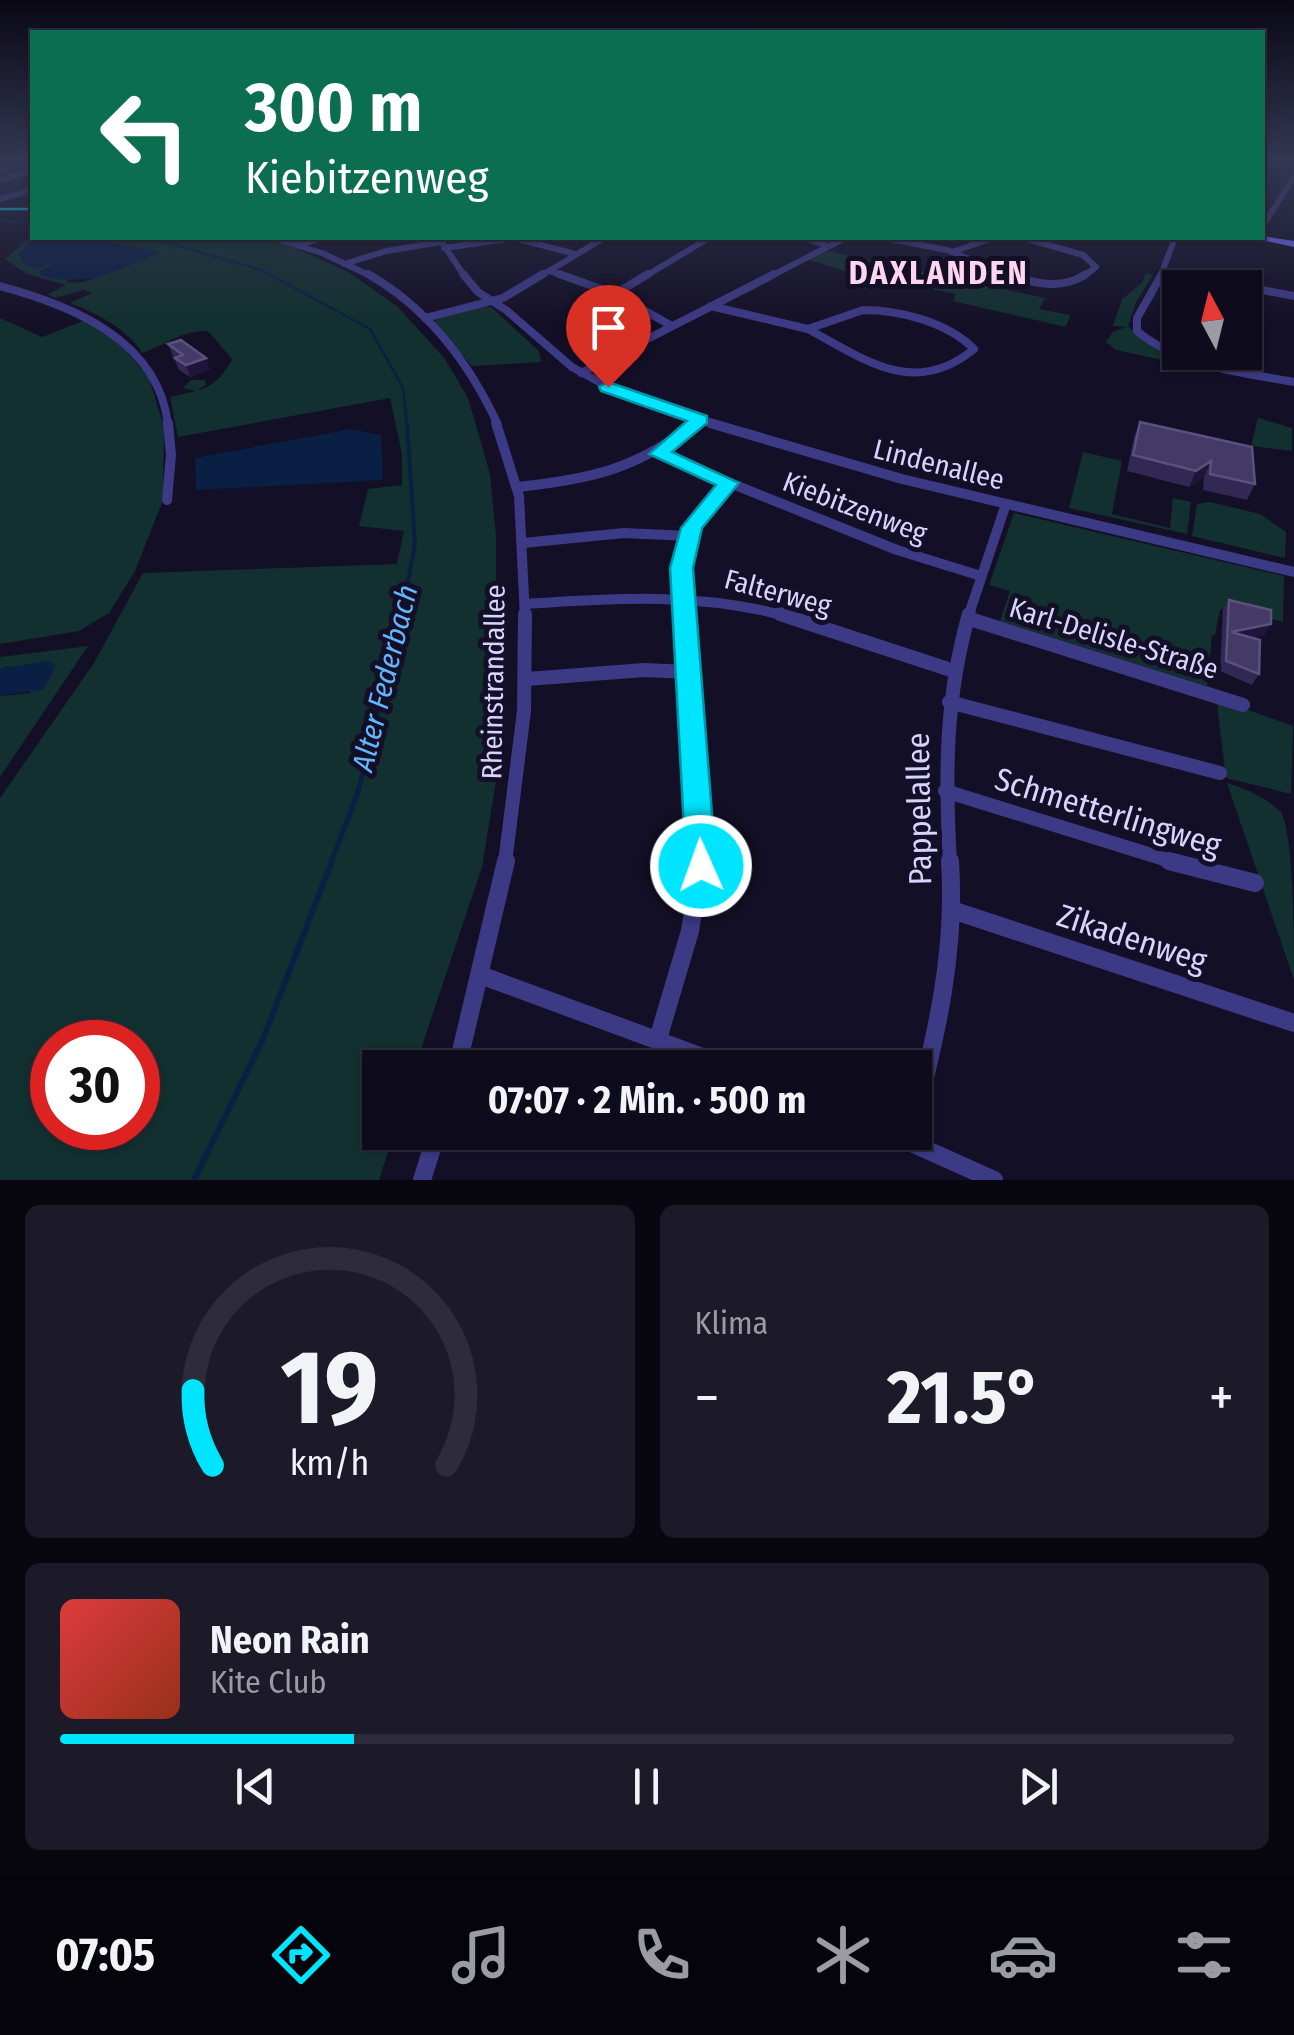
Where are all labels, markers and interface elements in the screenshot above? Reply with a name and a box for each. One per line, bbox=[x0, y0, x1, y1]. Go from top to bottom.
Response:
text: 300 m bbox=[245, 66, 423, 150]
icon: left bbox=[80, 70, 210, 200]
text: Kiebitzenweg bbox=[245, 151, 489, 205]
district label: DAXLANDEN bbox=[849, 254, 1029, 292]
north arrow bbox=[1162, 270, 1262, 370]
map controls bbox=[1162, 270, 1262, 370]
pin bbox=[566, 285, 651, 388]
icon: arrive bbox=[581, 300, 636, 355]
street label: Lindenallee bbox=[870, 432, 1008, 497]
street label: Kiebitzenweg bbox=[778, 465, 932, 550]
street label: Falterweg bbox=[721, 562, 836, 623]
water label: Alter Federbach bbox=[344, 581, 426, 776]
street label: Rheinstrandallee bbox=[475, 584, 512, 780]
street label: Karl-Delisle-Straße bbox=[1005, 591, 1222, 686]
street label: Pappelallee bbox=[899, 732, 939, 886]
street label: Schmetterlingweg bbox=[990, 760, 1226, 864]
position arrow bbox=[649, 814, 753, 918]
street label: Zikadenweg bbox=[1052, 896, 1212, 980]
speed limit sign: 30 bbox=[30, 1020, 160, 1150]
text: 07:07 · 2 Min. · 500 m bbox=[488, 1077, 806, 1123]
text: Klima bbox=[695, 1304, 768, 1342]
text: 19 bbox=[281, 1326, 379, 1451]
text: 21.5° bbox=[887, 1353, 1041, 1443]
text: − bbox=[695, 1365, 719, 1431]
text: + bbox=[1209, 1365, 1234, 1431]
text: km/h bbox=[290, 1442, 370, 1484]
text: Neon Rain bbox=[210, 1617, 370, 1663]
text: Kite Club bbox=[210, 1663, 326, 1701]
icon: previous bbox=[228, 1759, 283, 1814]
icon: pause bbox=[619, 1759, 674, 1814]
icon: next bbox=[1011, 1759, 1066, 1814]
icon: directions bbox=[266, 1920, 336, 1990]
icon: music bbox=[446, 1920, 516, 1990]
icon: phone bbox=[627, 1920, 697, 1990]
icon: climate bbox=[808, 1920, 878, 1990]
icon: car bbox=[988, 1920, 1058, 1990]
icon: filters bbox=[1169, 1920, 1239, 1990]
text: 07:05 bbox=[55, 1928, 155, 1982]

